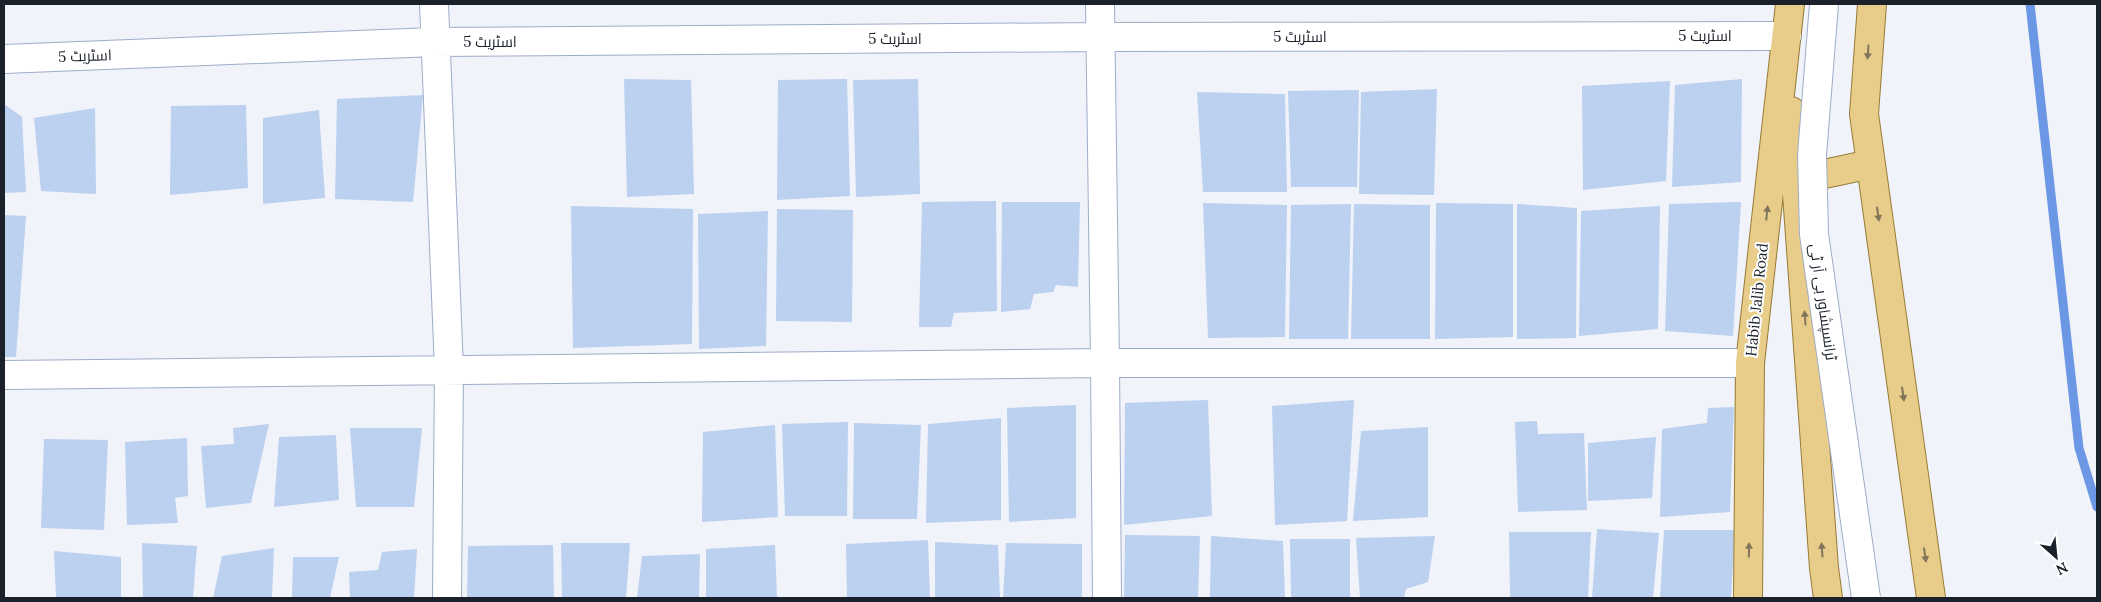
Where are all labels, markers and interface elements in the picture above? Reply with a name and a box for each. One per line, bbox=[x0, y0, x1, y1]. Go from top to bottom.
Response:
street label: اسٹریٹ 5 bbox=[1678, 26, 1732, 45]
street label: اسٹریٹ 5 bbox=[1273, 27, 1327, 46]
street label: اسٹریٹ 5 bbox=[868, 29, 922, 48]
street label: اسٹریٹ 5 bbox=[463, 32, 517, 51]
street label: اسٹریٹ 5 bbox=[58, 45, 112, 66]
one-way arrow bbox=[1864, 45, 1872, 61]
one-way arrow bbox=[1763, 205, 1771, 221]
one-way arrow bbox=[1874, 206, 1882, 222]
street label: Habib Jalib Road bbox=[1741, 242, 1772, 358]
street label: ٹرانسپشاور بی آر ٹی bbox=[1805, 242, 1841, 362]
one-way arrow bbox=[1800, 309, 1808, 325]
one-way arrow bbox=[1899, 387, 1907, 403]
north arrow bbox=[2031, 532, 2081, 582]
one-way arrow bbox=[1745, 541, 1753, 557]
one-way arrow bbox=[1818, 542, 1826, 558]
one-way arrow bbox=[1921, 548, 1929, 564]
text: N bbox=[2053, 558, 2071, 579]

